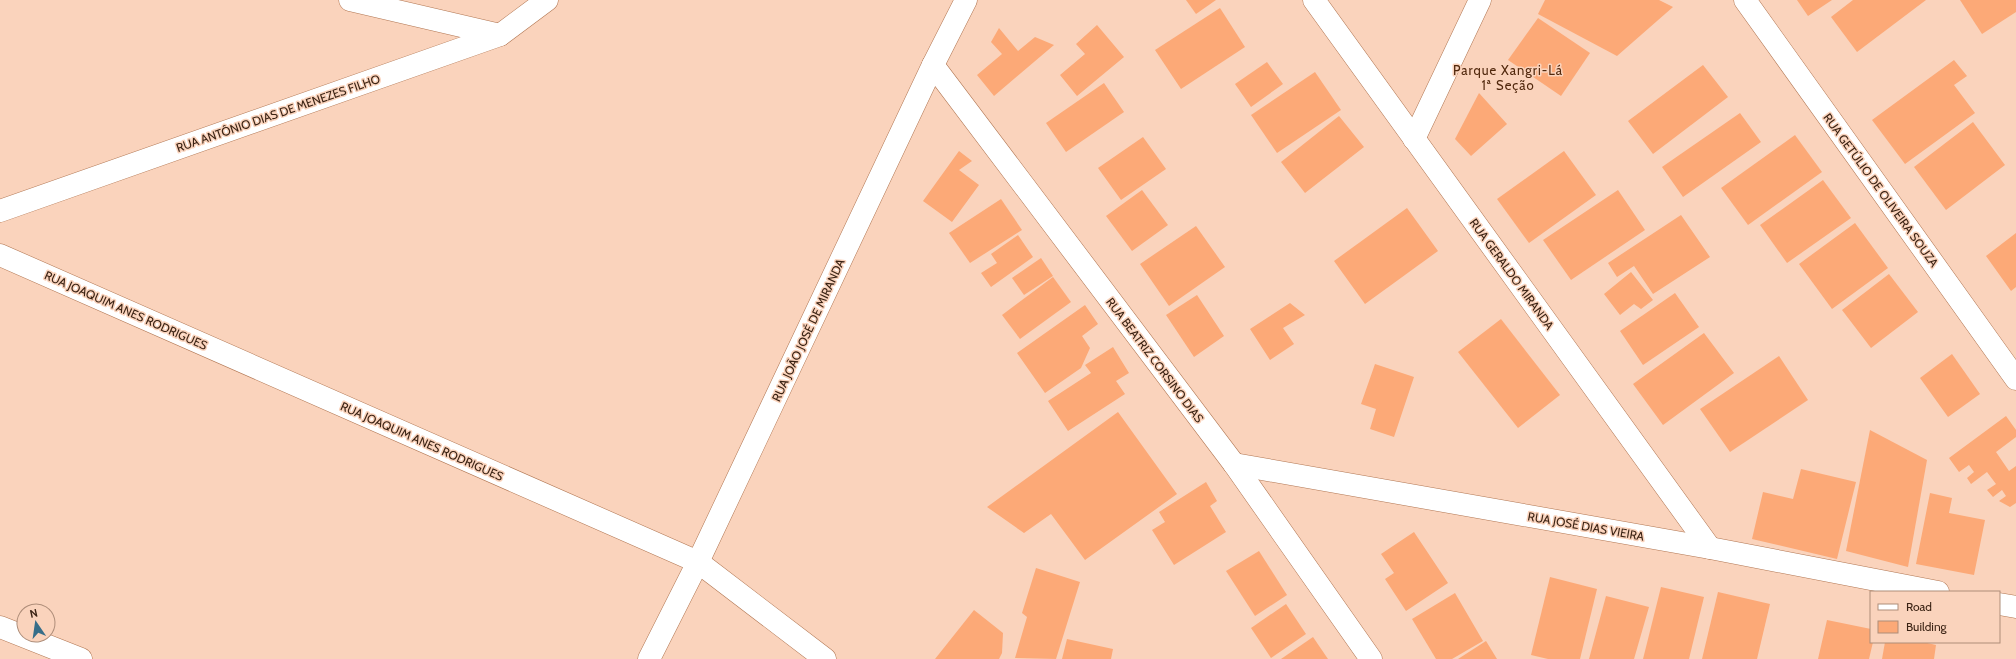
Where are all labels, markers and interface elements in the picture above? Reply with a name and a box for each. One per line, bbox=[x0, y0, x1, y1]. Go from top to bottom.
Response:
district label: Parque Xangri-Lá 1ª Seção bbox=[1453, 62, 1563, 93]
street label: RUA ANTÔNIO DIAS DE MENEZES FILHO bbox=[174, 71, 382, 155]
street label: RUA GETÚLIO DE OLIVEIRA SOUZA bbox=[1820, 110, 1942, 270]
street label: RUA GERALDO MIRANDA bbox=[1467, 216, 1558, 333]
street label: RUA JOÃO JOSÉ DE MIRANDA bbox=[768, 256, 848, 404]
street label: RUA JOAQUIM ANES RODRIGUES bbox=[42, 267, 210, 353]
street label: RUA BEATRIZ CORSINO DIAS bbox=[1103, 295, 1207, 425]
street label: RUA JOAQUIM ANES RODRIGUES bbox=[338, 398, 506, 484]
street label: RUA JOSÉ DIAS VIEIRA bbox=[1527, 508, 1646, 544]
legend bbox=[1870, 591, 2000, 643]
text: Road bbox=[1906, 599, 1932, 614]
north arrow bbox=[16, 603, 56, 643]
text: N bbox=[28, 606, 39, 621]
text: Building bbox=[1906, 619, 1948, 634]

